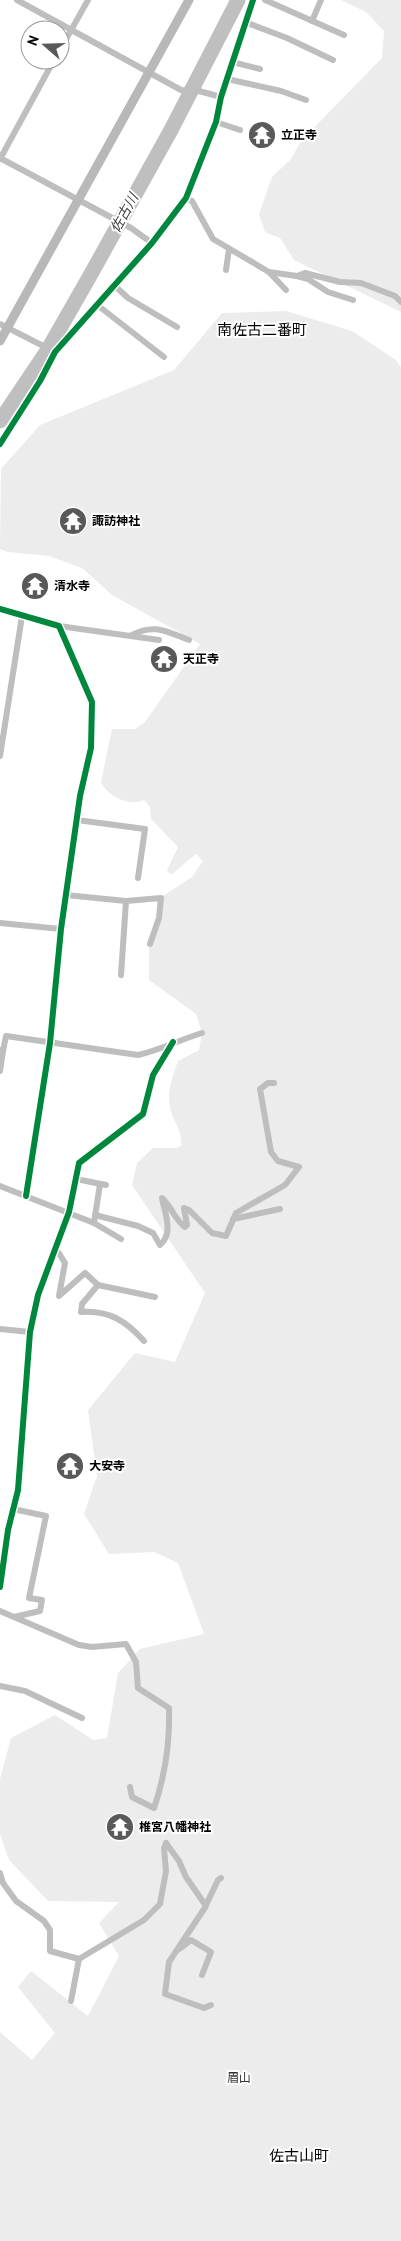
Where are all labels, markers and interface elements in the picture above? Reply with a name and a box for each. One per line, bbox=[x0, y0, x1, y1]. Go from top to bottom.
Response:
north arrow bbox=[20, 20, 70, 70]
text: N bbox=[23, 33, 43, 48]
temple icon: 立正寺 bbox=[247, 120, 277, 150]
place label: 立正寺 bbox=[281, 127, 317, 142]
water label: 佐古川 bbox=[106, 189, 143, 236]
district label: 南佐古二番町 bbox=[217, 320, 307, 339]
temple icon: 諏訪神社 bbox=[58, 506, 88, 536]
place label: 諏訪神社 bbox=[92, 513, 140, 528]
temple icon: 清水寺 bbox=[20, 571, 50, 601]
place label: 清水寺 bbox=[54, 578, 90, 593]
temple icon: 天正寺 bbox=[149, 644, 179, 674]
place label: 天正寺 bbox=[183, 651, 219, 666]
temple icon: 大安寺 bbox=[55, 1451, 85, 1481]
place label: 大安寺 bbox=[89, 1458, 125, 1473]
temple icon: 椎宮八幡神社 bbox=[105, 1812, 135, 1842]
place label: 椎宮八幡神社 bbox=[139, 1819, 211, 1834]
park label: 眉山 bbox=[227, 2070, 251, 2085]
district label: 佐古山町 bbox=[269, 2146, 329, 2165]

